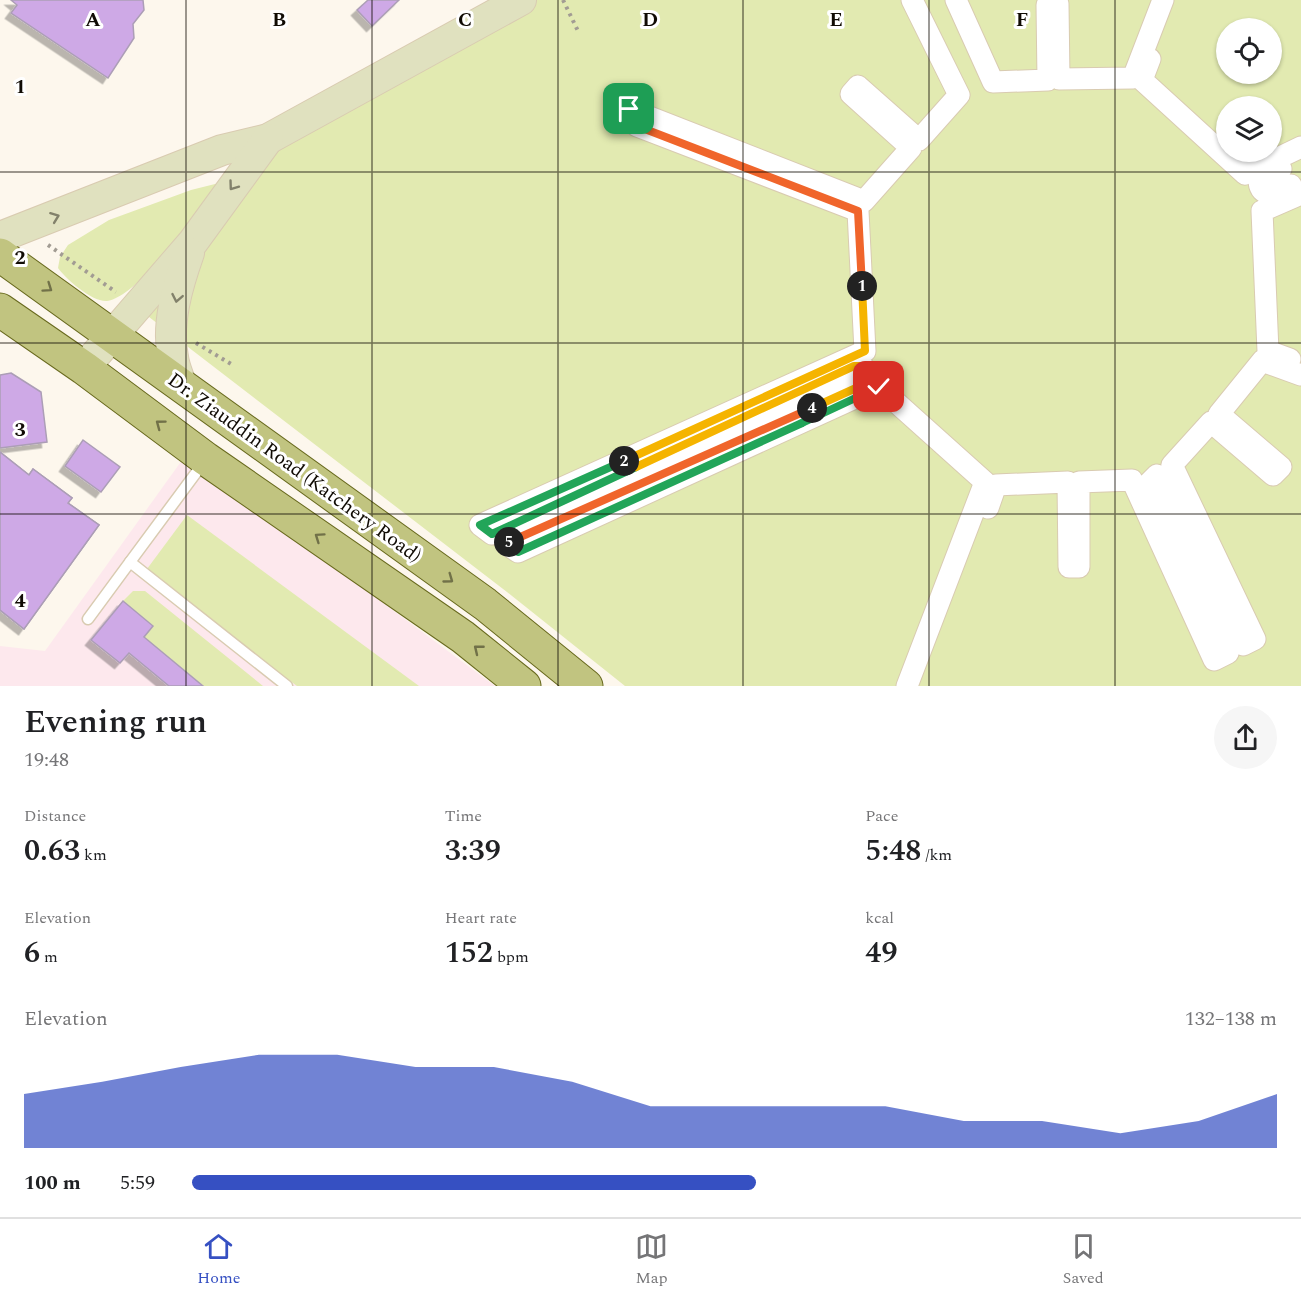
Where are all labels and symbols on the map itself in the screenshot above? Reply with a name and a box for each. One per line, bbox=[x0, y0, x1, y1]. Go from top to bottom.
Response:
text: A bbox=[85, 5, 101, 35]
text: B bbox=[272, 5, 286, 35]
text: C bbox=[458, 5, 472, 35]
text: D bbox=[642, 5, 658, 35]
text: E bbox=[829, 5, 843, 35]
text: F bbox=[1016, 5, 1028, 35]
text: 1 bbox=[14, 72, 26, 102]
pin bbox=[603, 83, 654, 134]
one-way arrow bbox=[229, 180, 240, 191]
one-way arrow bbox=[49, 212, 60, 224]
text: 2 bbox=[14, 243, 26, 273]
pin: 1 bbox=[847, 271, 877, 301]
one-way arrow bbox=[41, 281, 52, 292]
one-way arrow bbox=[171, 293, 184, 303]
pin bbox=[853, 361, 904, 412]
street label: Dr. Ziauddin Road (Katchery Road) bbox=[161, 365, 428, 570]
pin: 4 bbox=[797, 393, 827, 423]
text: 3 bbox=[14, 415, 26, 445]
one-way arrow bbox=[156, 420, 167, 431]
pin: 2 bbox=[609, 446, 639, 476]
pin: 5 bbox=[494, 527, 524, 557]
one-way arrow bbox=[314, 533, 325, 544]
one-way arrow bbox=[443, 572, 454, 583]
text: 4 bbox=[14, 586, 26, 616]
one-way arrow bbox=[474, 646, 485, 657]

